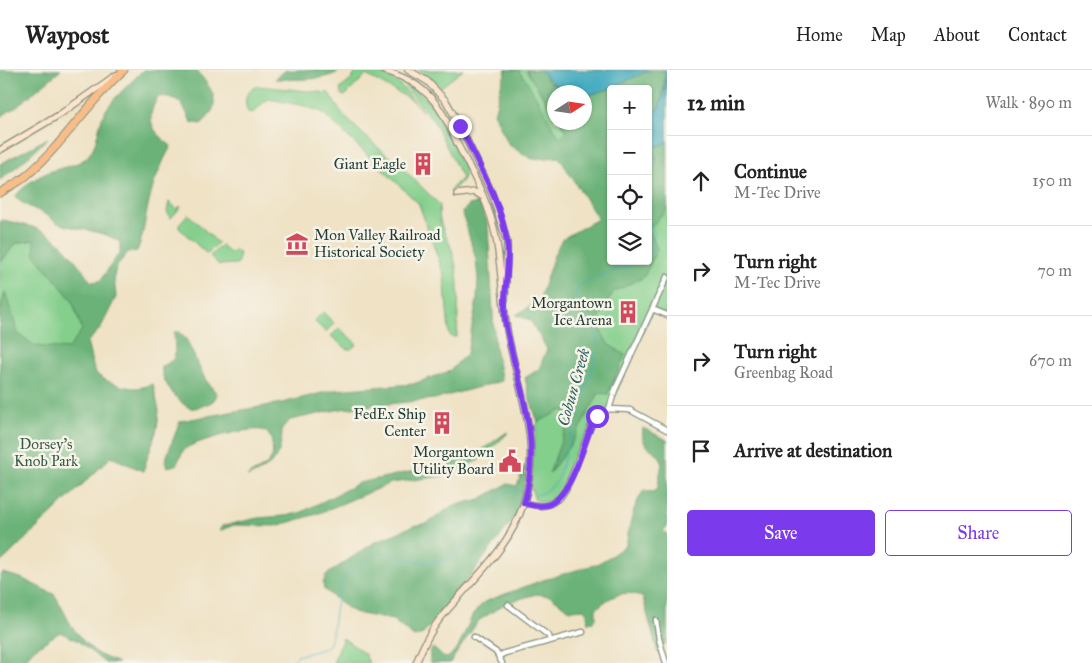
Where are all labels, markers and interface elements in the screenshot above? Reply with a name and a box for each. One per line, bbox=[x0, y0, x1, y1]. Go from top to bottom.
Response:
text: Waypost bbox=[25, 20, 109, 50]
text: Home bbox=[796, 24, 843, 46]
text: Map bbox=[871, 24, 906, 46]
text: About bbox=[934, 24, 980, 46]
text: Contact bbox=[1008, 24, 1067, 46]
north arrow bbox=[547, 85, 592, 130]
map controls bbox=[607, 85, 652, 265]
button: + bbox=[607, 85, 652, 130]
text: 12 min bbox=[687, 90, 745, 116]
text: Walk · 890 m bbox=[985, 93, 1072, 112]
route end bbox=[449, 115, 472, 138]
button: − bbox=[607, 130, 652, 175]
building icon: Giant Eagle bbox=[410, 151, 436, 177]
place label: Giant Eagle bbox=[334, 155, 406, 173]
text: Continue bbox=[734, 160, 807, 183]
icon: ahead bbox=[687, 167, 715, 195]
text: 150 m bbox=[1032, 171, 1072, 190]
button: locate bbox=[607, 175, 652, 220]
text: M-Tec Drive bbox=[734, 183, 821, 202]
button: layers bbox=[607, 220, 652, 265]
place label: Mon Valley Railroad Historical Society bbox=[314, 226, 441, 261]
museum icon: Mon Valley Railroad Historical Society bbox=[284, 231, 310, 257]
text: Turn right bbox=[734, 250, 817, 273]
icon: right bbox=[687, 257, 715, 285]
text: 70 m bbox=[1037, 261, 1072, 280]
text: M-Tec Drive bbox=[734, 273, 821, 292]
place label: Morgantown Ice Arena bbox=[531, 294, 613, 329]
building icon: Morgantown Ice Arena bbox=[615, 299, 641, 325]
text: Turn right bbox=[734, 340, 817, 363]
water label: Cobun Creek bbox=[553, 346, 594, 428]
icon: right bbox=[687, 347, 715, 375]
text: 670 m bbox=[1029, 351, 1072, 370]
text: Greenbag Road bbox=[734, 363, 833, 382]
place label: FedEx Ship Center bbox=[354, 405, 426, 440]
route start bbox=[586, 405, 609, 428]
building icon: FedEx Ship Center bbox=[429, 410, 455, 436]
park label: Dorsey's Knob Park bbox=[14, 435, 78, 470]
icon: arrive bbox=[687, 437, 715, 465]
text: Arrive at destination bbox=[734, 439, 892, 462]
place label: Morgantown Utility Board bbox=[412, 443, 494, 478]
public building icon: Morgantown Utility Board bbox=[497, 448, 523, 474]
button: Save bbox=[687, 510, 875, 556]
button: Share bbox=[885, 510, 1072, 556]

